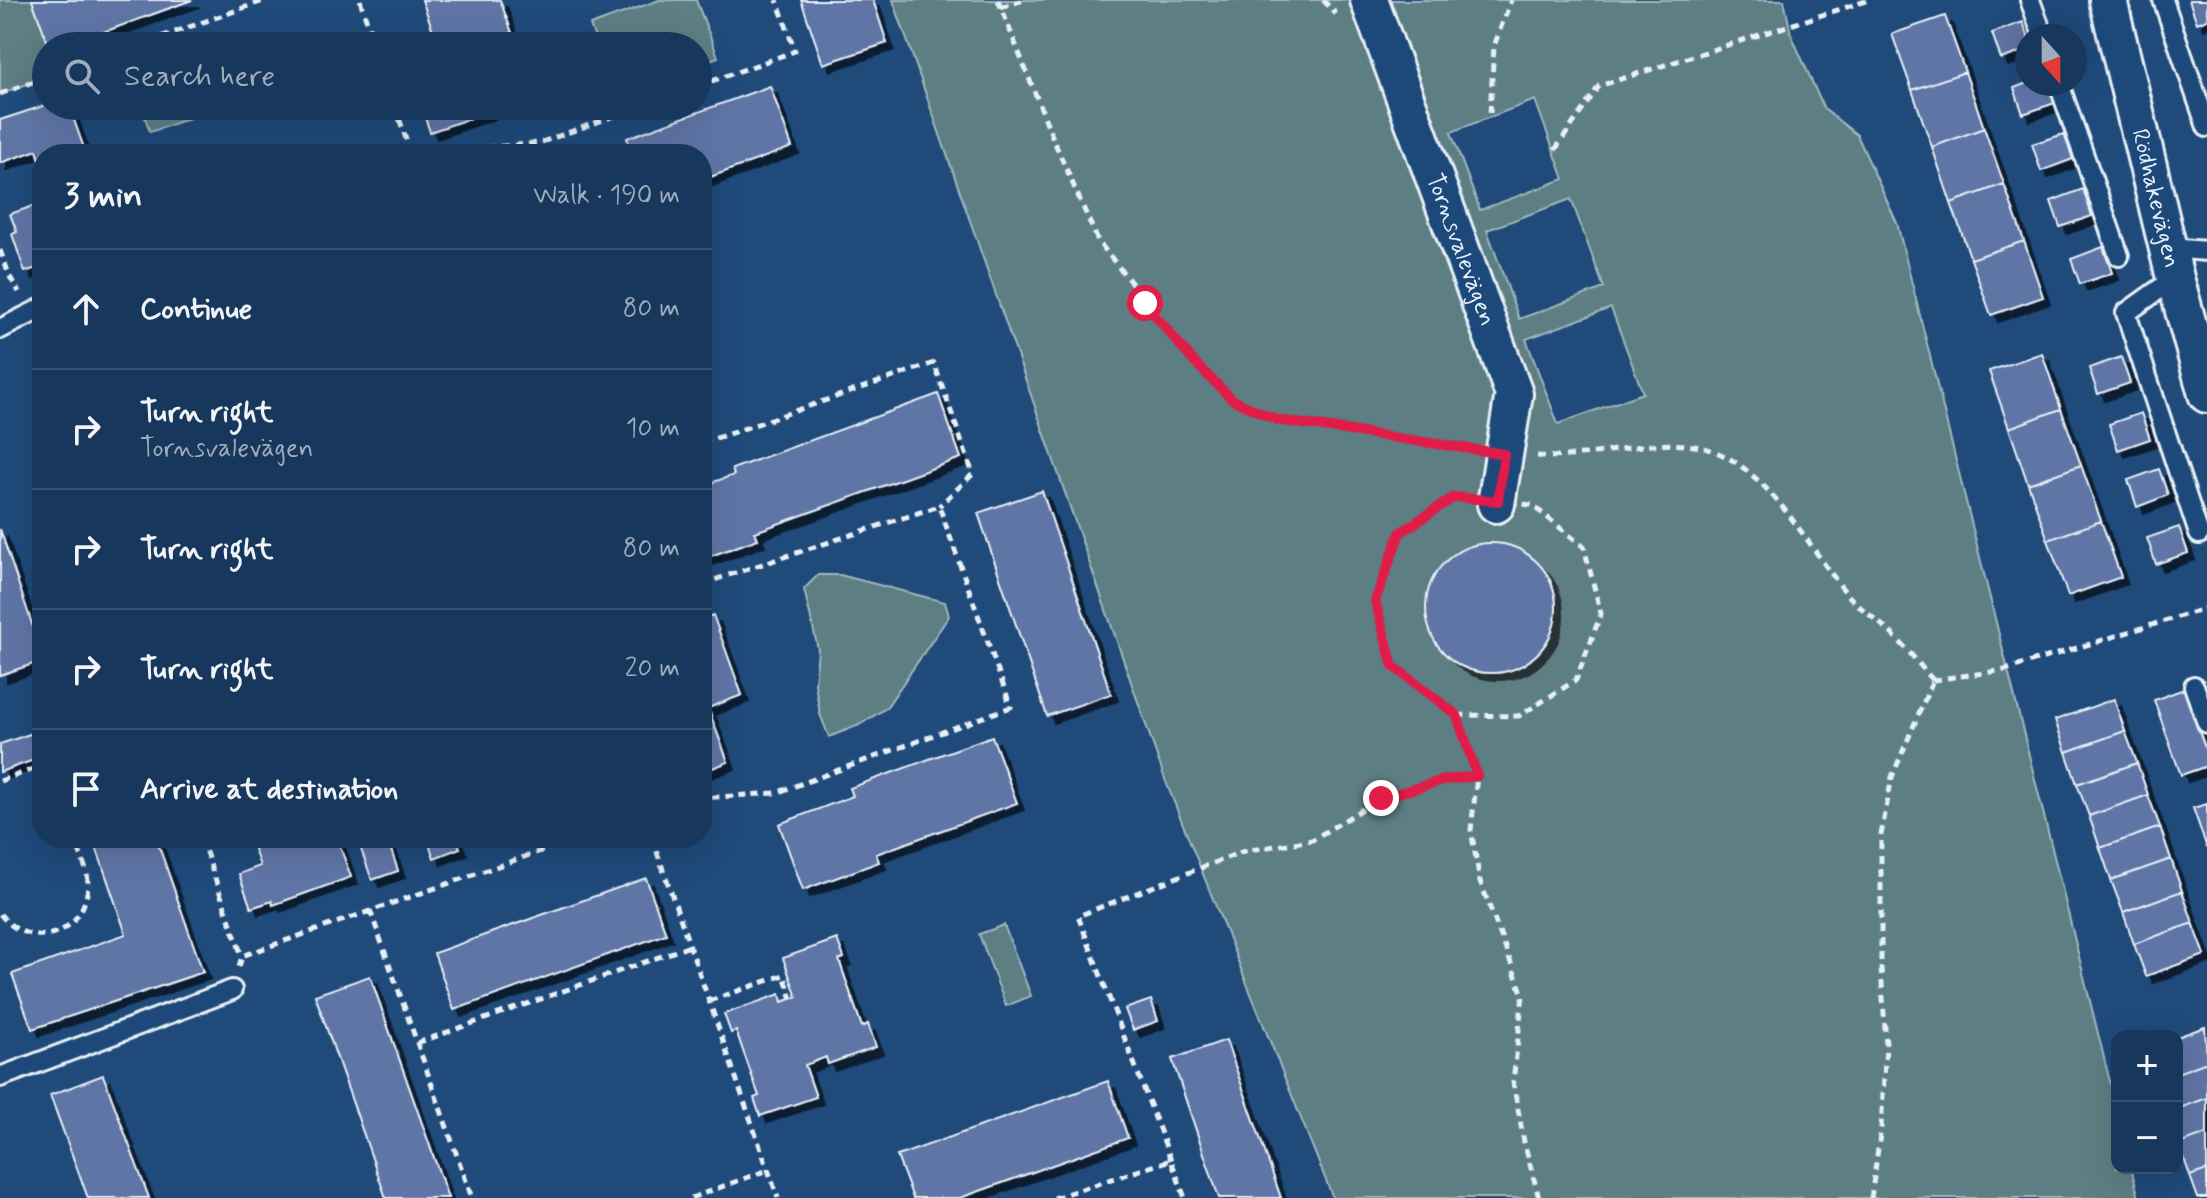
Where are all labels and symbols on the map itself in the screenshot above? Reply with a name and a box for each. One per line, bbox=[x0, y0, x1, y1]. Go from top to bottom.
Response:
north arrow bbox=[2015, 24, 2087, 96]
street label: Rödhakevägen bbox=[2124, 126, 2188, 271]
street label: Tornsvalevägen bbox=[1419, 169, 1503, 330]
route start bbox=[1127, 285, 1163, 321]
route end bbox=[1363, 780, 1399, 816]

